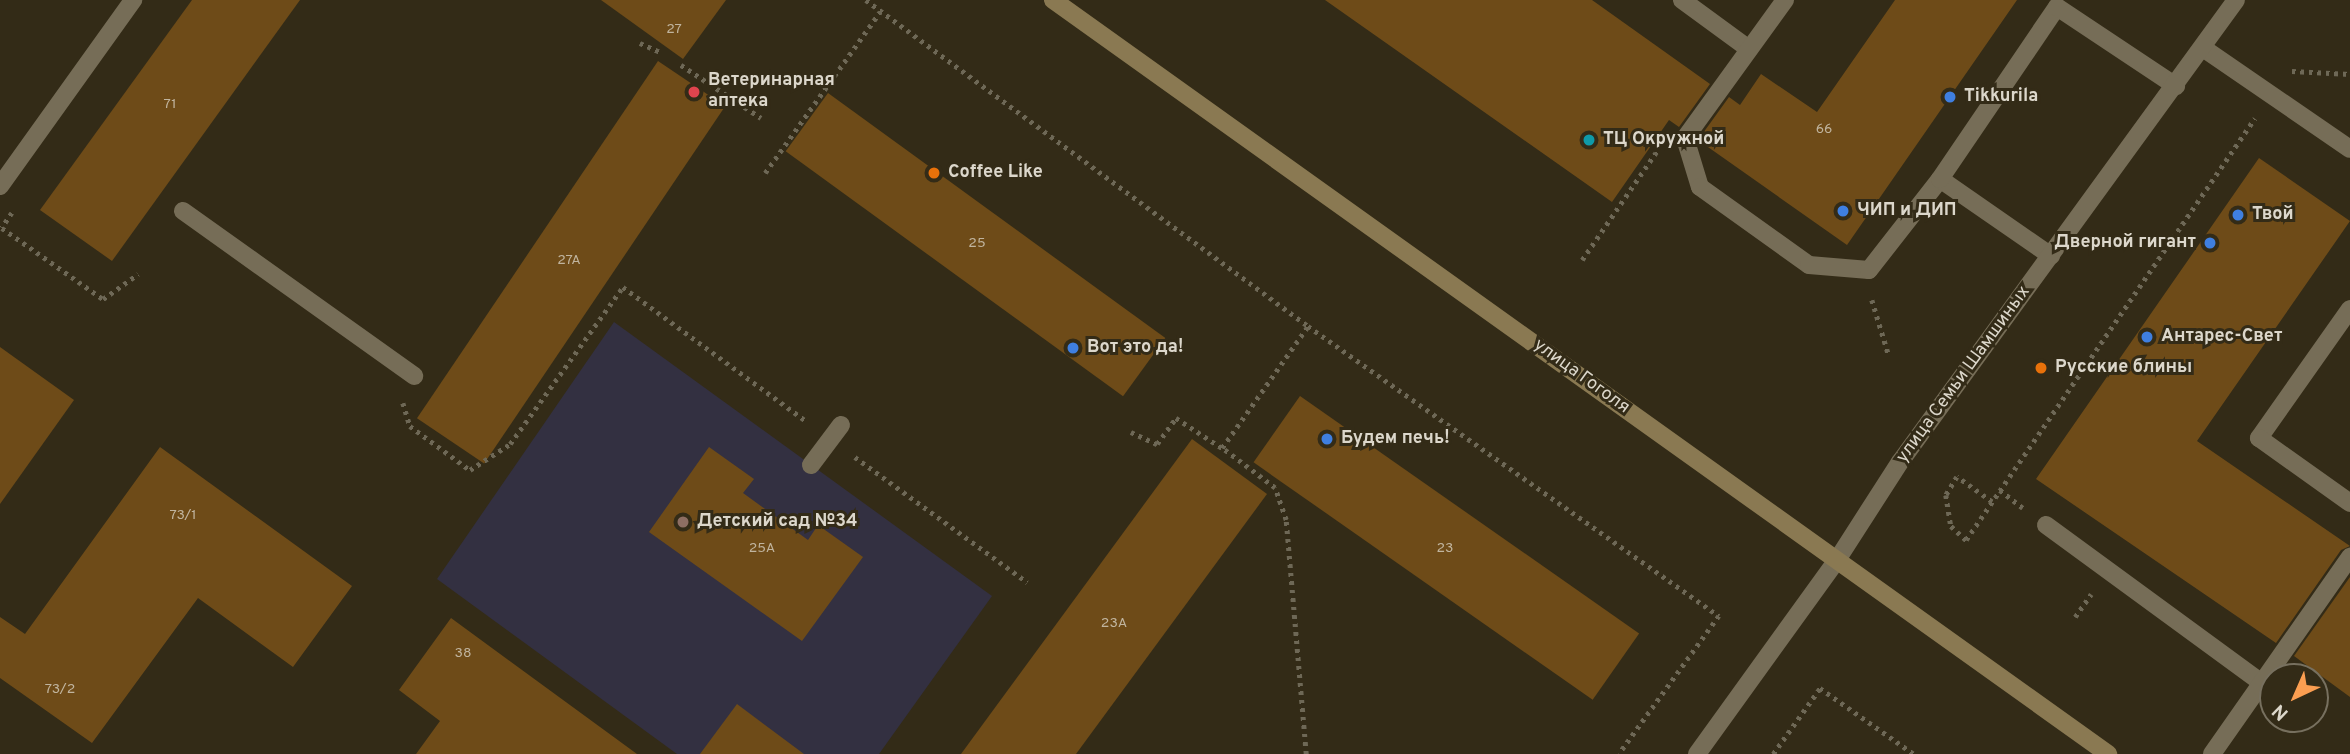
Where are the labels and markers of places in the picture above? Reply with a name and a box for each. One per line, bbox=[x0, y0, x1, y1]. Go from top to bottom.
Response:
place label: Ветеринарная аптека bbox=[708, 71, 835, 114]
marker: Ветеринарная аптека bbox=[686, 84, 702, 100]
place label: Tikkurila bbox=[1964, 86, 2038, 108]
marker: Tikkurila bbox=[1942, 89, 1958, 105]
place label: ТЦ Окружной bbox=[1603, 129, 1724, 151]
marker: ТЦ Окружной bbox=[1581, 132, 1597, 148]
place label: Coffee Like bbox=[948, 162, 1043, 184]
marker: Coffee Like bbox=[926, 165, 942, 181]
place label: ЧИП и ДИП bbox=[1857, 200, 1957, 222]
marker: ЧИП и ДИП bbox=[1835, 203, 1851, 219]
place label: Твой bbox=[2252, 204, 2294, 226]
marker: Твой bbox=[2230, 207, 2246, 223]
place label: Дверной гигант bbox=[2054, 232, 2196, 254]
marker: Дверной гигант bbox=[2202, 235, 2218, 251]
place label: Антарес-Свет bbox=[2161, 326, 2282, 348]
marker: Антарес-Свет bbox=[2139, 329, 2155, 345]
place label: Вот это да! bbox=[1087, 337, 1183, 359]
marker: Вот это да! bbox=[1065, 340, 1081, 356]
place label: Русские блины bbox=[2055, 357, 2192, 379]
marker: Русские блины bbox=[2033, 360, 2049, 376]
place label: Будем печь! bbox=[1341, 428, 1450, 450]
marker: Будем печь! bbox=[1319, 431, 1335, 447]
place label: Детский сад №34 bbox=[697, 511, 858, 533]
marker: Детский сад №34 bbox=[675, 514, 691, 530]

